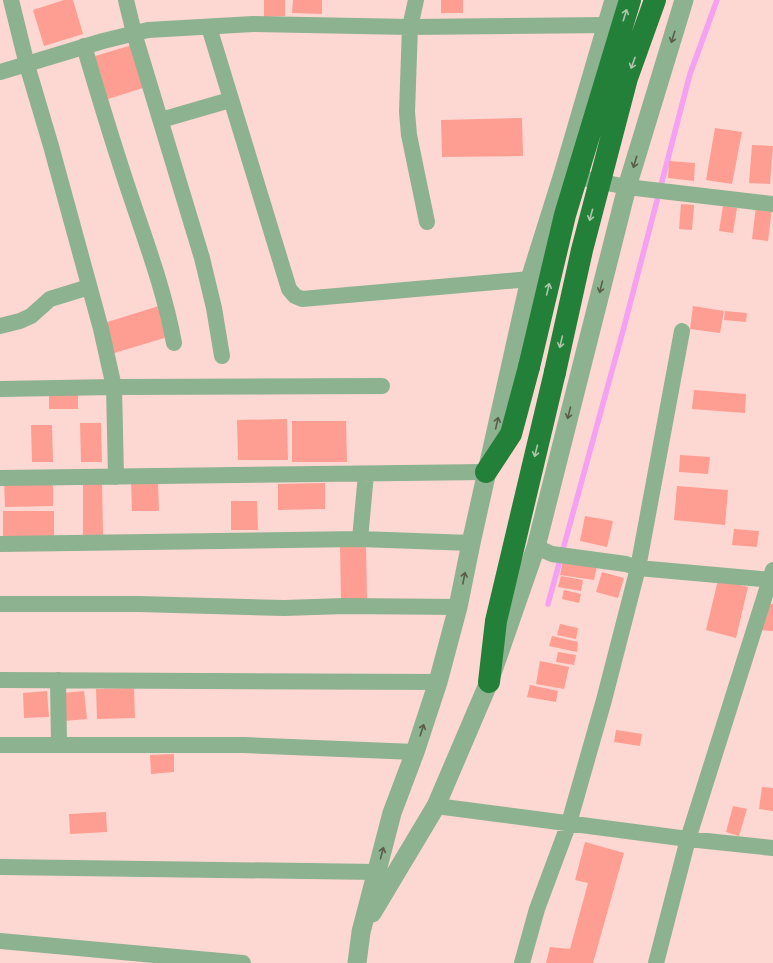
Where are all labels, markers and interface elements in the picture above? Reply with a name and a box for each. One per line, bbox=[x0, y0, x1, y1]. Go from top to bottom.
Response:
one-way arrow bbox=[622, 9, 629, 22]
one-way arrow bbox=[669, 31, 676, 44]
one-way arrow bbox=[628, 57, 636, 69]
one-way arrow bbox=[631, 155, 638, 168]
one-way arrow bbox=[587, 209, 594, 222]
one-way arrow bbox=[597, 280, 604, 293]
one-way arrow bbox=[544, 282, 552, 295]
one-way arrow bbox=[557, 335, 565, 348]
one-way arrow bbox=[564, 406, 572, 419]
one-way arrow bbox=[494, 417, 502, 430]
one-way arrow bbox=[532, 444, 540, 457]
one-way arrow bbox=[460, 571, 468, 584]
one-way arrow bbox=[419, 724, 427, 736]
one-way arrow bbox=[378, 847, 386, 860]

